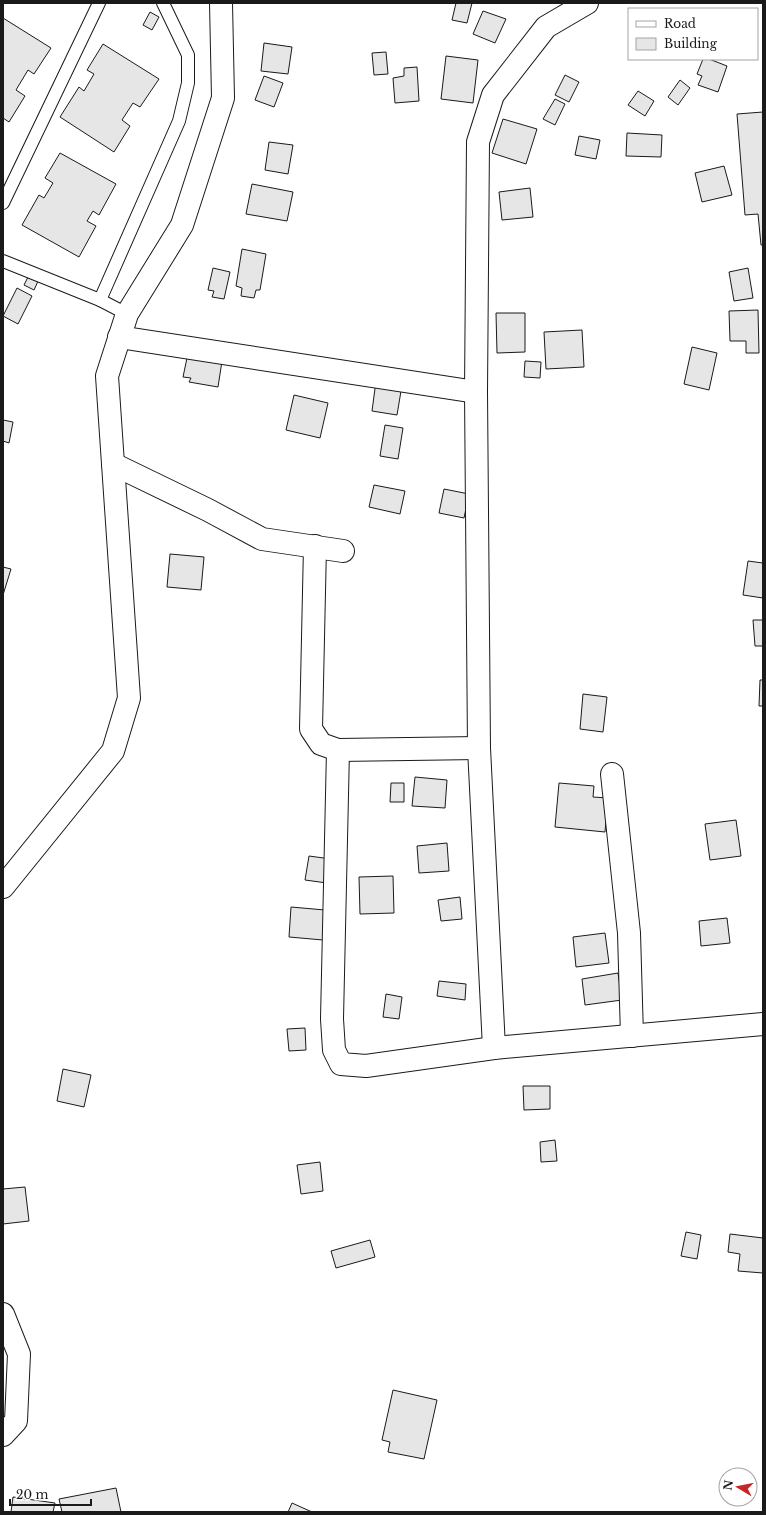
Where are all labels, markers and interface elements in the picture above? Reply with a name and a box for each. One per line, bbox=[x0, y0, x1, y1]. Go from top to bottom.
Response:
legend bbox=[628, 8, 758, 60]
text: Road bbox=[664, 16, 696, 31]
text: Building bbox=[664, 36, 718, 51]
north arrow bbox=[718, 1467, 758, 1507]
text: N bbox=[720, 1478, 736, 1492]
scale bar bbox=[10, 1481, 91, 1507]
text: 20 m bbox=[16, 1487, 48, 1502]

